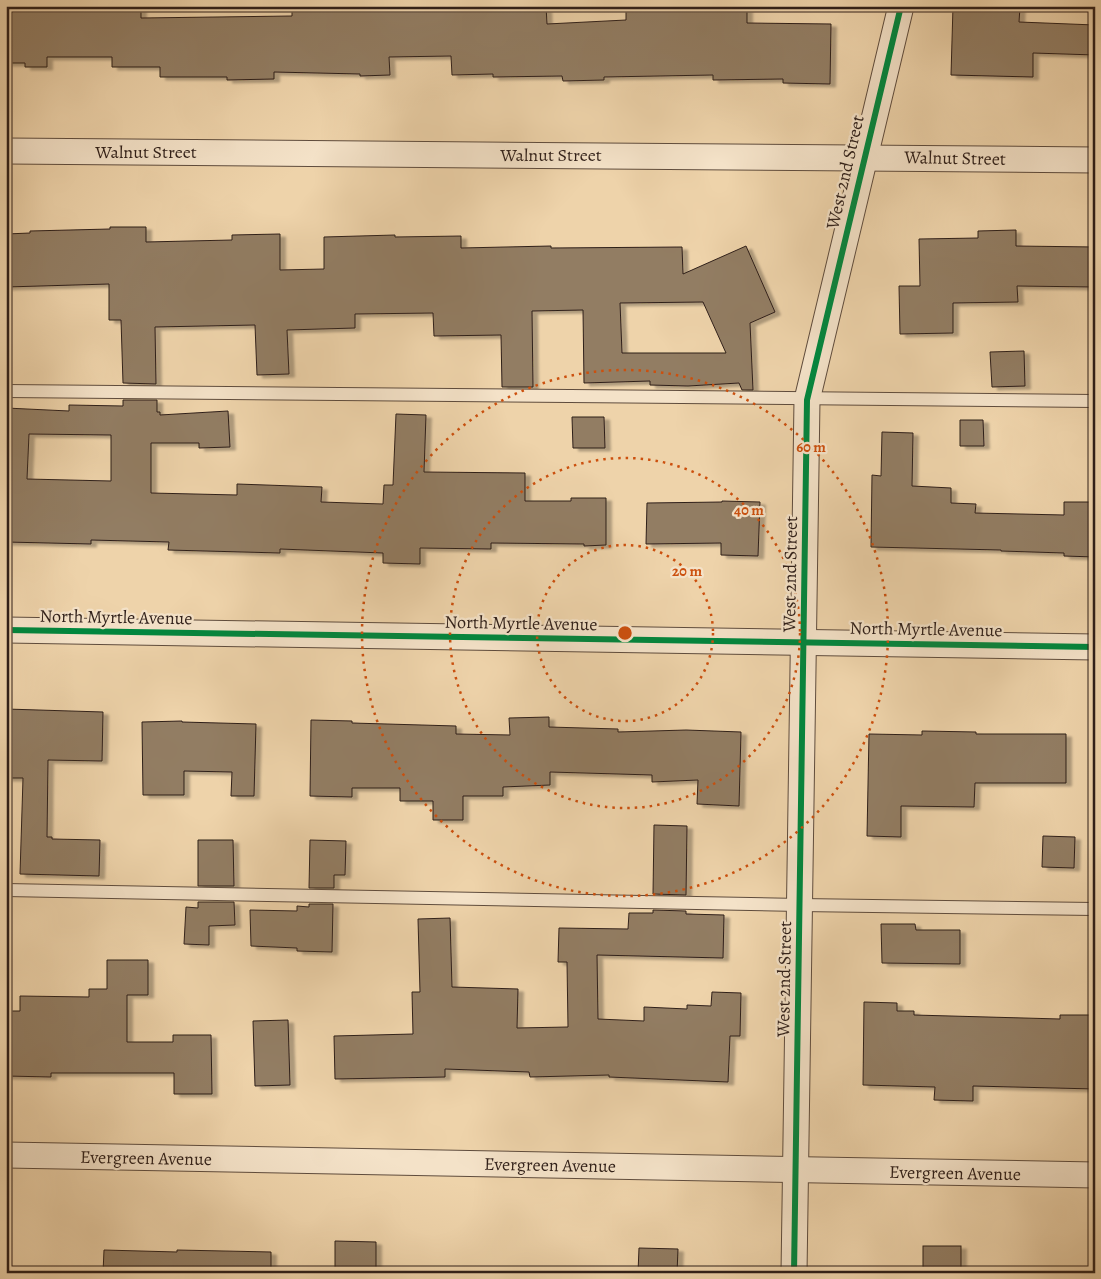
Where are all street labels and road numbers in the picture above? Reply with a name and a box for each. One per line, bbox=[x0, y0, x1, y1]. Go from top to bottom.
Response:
street label: West 2nd Street bbox=[820, 113, 870, 232]
street label: Walnut Street bbox=[94, 140, 197, 164]
street label: Walnut Street bbox=[499, 143, 602, 167]
street label: Walnut Street bbox=[903, 145, 1006, 171]
street label: West 2nd Street bbox=[777, 516, 803, 633]
street label: North Myrtle Avenue bbox=[39, 604, 193, 630]
street label: North Myrtle Avenue bbox=[444, 610, 598, 636]
street label: North Myrtle Avenue bbox=[849, 616, 1003, 642]
street label: West 2nd Street bbox=[771, 921, 797, 1038]
street label: Evergreen Avenue bbox=[80, 1145, 212, 1171]
street label: Evergreen Avenue bbox=[484, 1152, 616, 1178]
street label: Evergreen Avenue bbox=[889, 1160, 1021, 1186]

